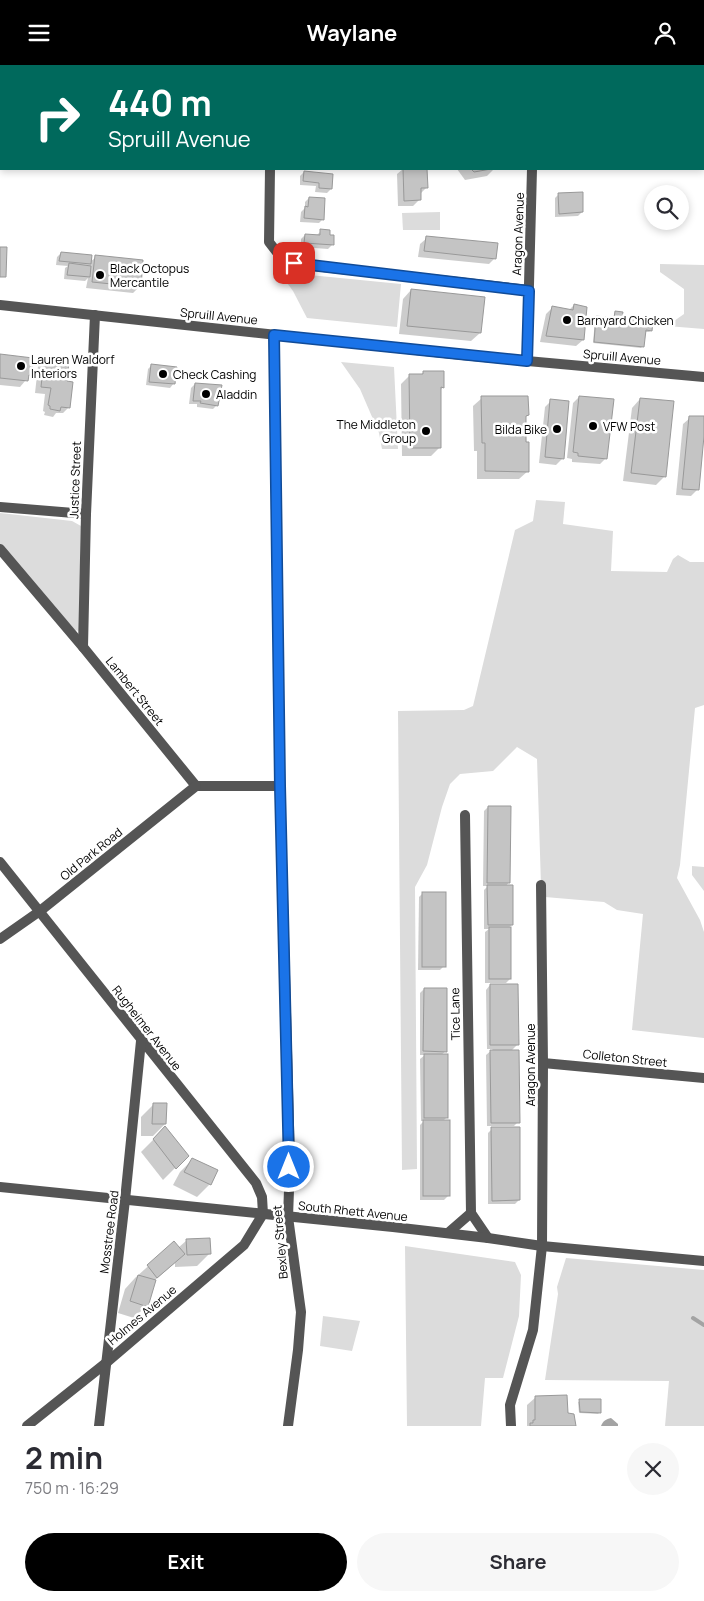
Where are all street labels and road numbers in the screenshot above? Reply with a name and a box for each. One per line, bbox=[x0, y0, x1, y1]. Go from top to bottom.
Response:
street label: Aragon Avenue bbox=[508, 192, 528, 276]
street label: Spruill Avenue bbox=[179, 303, 259, 329]
street label: Spruill Avenue bbox=[582, 345, 662, 369]
street label: Justice Street bbox=[65, 441, 85, 519]
street label: Lambert Street bbox=[102, 653, 168, 729]
street label: Old Park Road bbox=[56, 824, 126, 884]
street label: Rugheimer Avenue bbox=[108, 982, 186, 1074]
street label: Tice Lane bbox=[446, 987, 464, 1041]
street label: Aragon Avenue bbox=[522, 1023, 539, 1107]
street label: Colleton Street bbox=[582, 1045, 668, 1071]
street label: Mosstree Road bbox=[95, 1189, 123, 1275]
street label: South Rhett Avenue bbox=[297, 1197, 409, 1225]
street label: Bexley Street bbox=[268, 1204, 292, 1280]
street label: Holmes Avenue bbox=[104, 1281, 180, 1349]

